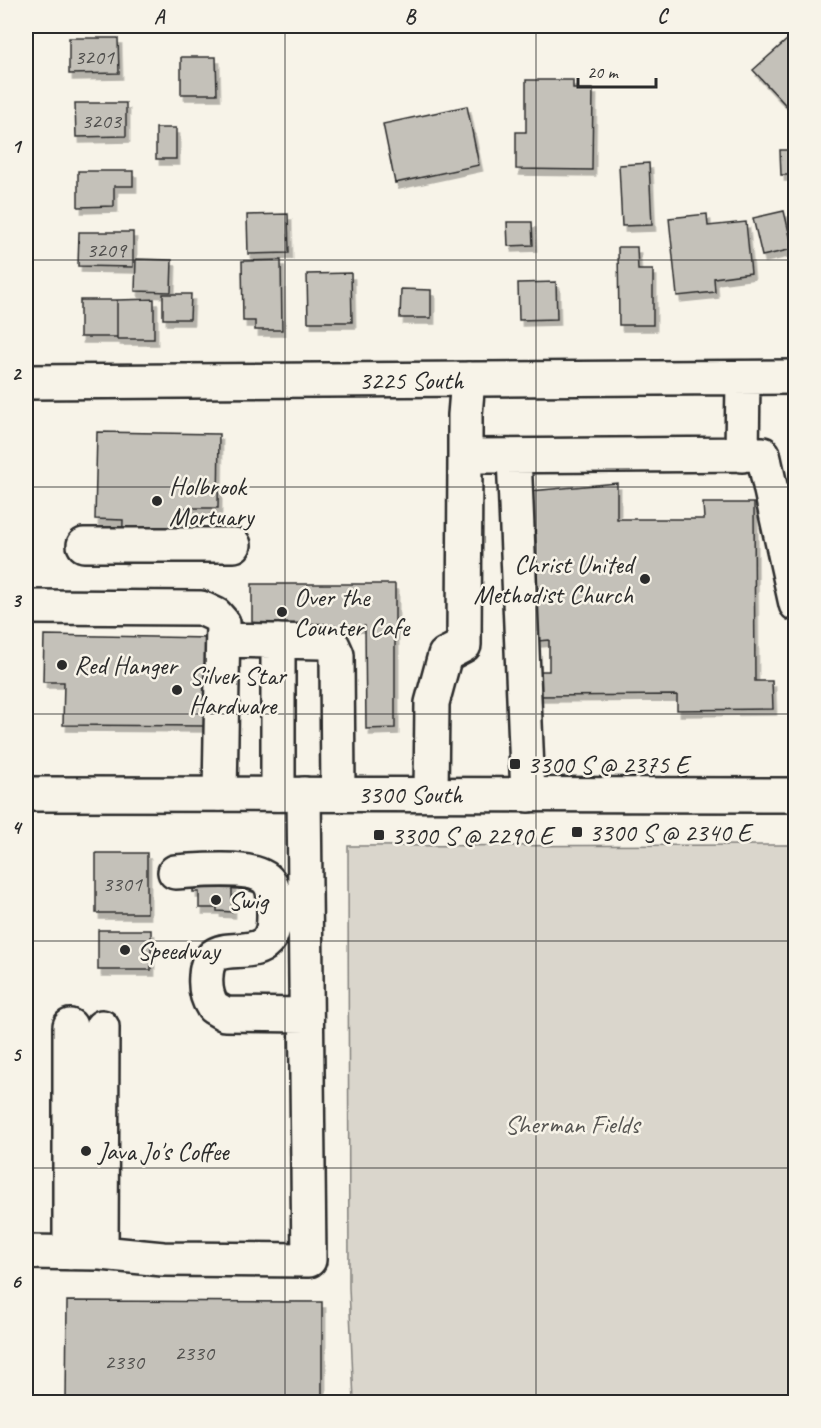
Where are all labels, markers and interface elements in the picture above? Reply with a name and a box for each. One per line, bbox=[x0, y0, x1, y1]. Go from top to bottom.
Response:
text: A bbox=[154, 4, 166, 29]
text: B bbox=[405, 4, 417, 29]
text: C bbox=[657, 4, 669, 29]
house number: 3201 bbox=[74, 43, 115, 71]
scale bar bbox=[578, 51, 656, 89]
text: 20 m bbox=[587, 61, 620, 83]
house number: 3203 bbox=[81, 107, 123, 135]
text: 1 bbox=[12, 134, 23, 159]
house number: 3209 bbox=[86, 236, 128, 264]
text: 2 bbox=[12, 361, 23, 386]
street label: 3225 South bbox=[359, 364, 465, 397]
place label: Holbrook Mortuary bbox=[169, 470, 256, 533]
marker: Holbrook Mortuary bbox=[150, 494, 164, 508]
place label: Christ United Methodist Church bbox=[473, 548, 637, 611]
marker: Christ United Methodist Church bbox=[638, 572, 652, 586]
place label: Over the Counter Cafe bbox=[294, 581, 411, 644]
text: 3 bbox=[12, 588, 23, 613]
marker: Over the Counter Cafe bbox=[275, 605, 289, 619]
place label: Red Hanger bbox=[74, 649, 179, 682]
marker: Red Hanger bbox=[55, 658, 69, 672]
place label: Silver Star Hardware bbox=[189, 659, 288, 722]
marker: Silver Star Hardware bbox=[170, 683, 184, 697]
place label: 3300 S @ 2375 E bbox=[527, 748, 692, 781]
marker: 3300 S @ 2375 E bbox=[508, 757, 522, 771]
street label: 3300 South bbox=[358, 778, 464, 811]
text: 4 bbox=[12, 815, 24, 840]
place label: 3300 S @ 2340 E bbox=[589, 816, 754, 849]
place label: 3300 S @ 2290 E bbox=[391, 819, 556, 852]
marker: 3300 S @ 2340 E bbox=[570, 825, 584, 839]
marker: 3300 S @ 2290 E bbox=[372, 828, 386, 842]
house number: 3301 bbox=[102, 870, 143, 898]
place label: Swig bbox=[228, 884, 269, 917]
marker: Swig bbox=[209, 893, 223, 907]
place label: Speedway bbox=[137, 934, 222, 967]
marker: Speedway bbox=[118, 943, 132, 957]
text: 5 bbox=[12, 1042, 23, 1067]
park label: Sherman Fields bbox=[505, 1108, 641, 1141]
place label: Java Jo's Coffee bbox=[96, 1135, 230, 1168]
marker: Java Jo's Coffee bbox=[79, 1144, 93, 1158]
text: 6 bbox=[11, 1269, 22, 1294]
house number: 2330 bbox=[174, 1339, 216, 1367]
house number: 2330 bbox=[104, 1348, 146, 1376]

